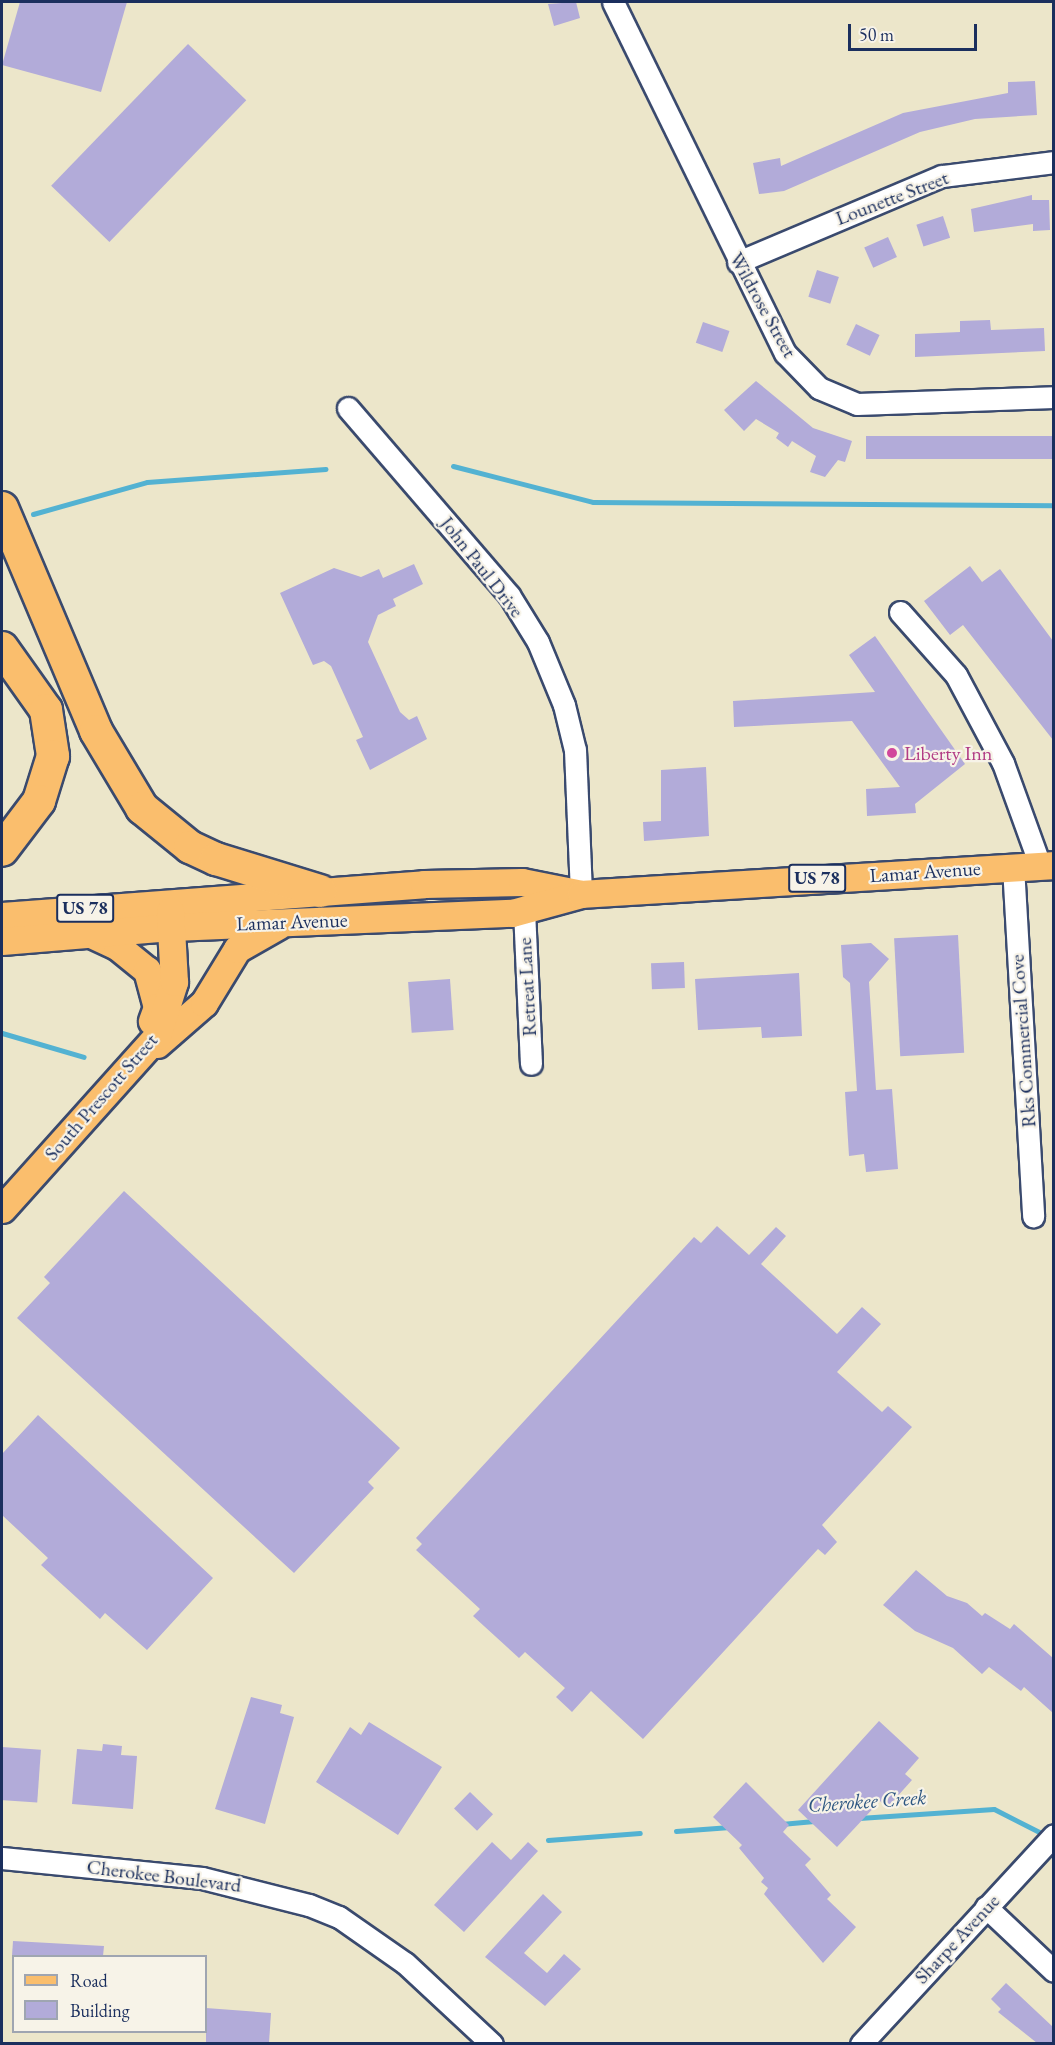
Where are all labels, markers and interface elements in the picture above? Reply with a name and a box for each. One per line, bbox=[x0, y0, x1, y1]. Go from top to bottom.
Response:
scale bar bbox=[851, 12, 980, 50]
text: 50 m bbox=[859, 23, 894, 46]
street label: Lounette Street bbox=[832, 166, 952, 230]
street label: Wildrose Street bbox=[724, 248, 802, 362]
street label: John Paul Drive bbox=[435, 512, 529, 622]
place label: Liberty Inn bbox=[904, 741, 992, 765]
marker: Liberty Inn bbox=[885, 746, 899, 760]
street label: Lamar Avenue bbox=[869, 856, 981, 888]
road number: US 78 bbox=[787, 863, 847, 893]
road number: US 78 bbox=[55, 893, 115, 923]
street label: Lamar Avenue bbox=[236, 908, 348, 936]
street label: Retreat Lane bbox=[512, 937, 542, 1037]
street label: Rks Commercial Cove bbox=[1005, 954, 1041, 1128]
street label: South Prescott Street bbox=[39, 1029, 163, 1165]
water label: Cherokee Creek bbox=[807, 1784, 927, 1818]
street label: Cherokee Boulevard bbox=[85, 1855, 243, 1897]
street label: Sharpe Avenue bbox=[909, 1889, 1005, 1989]
legend bbox=[12, 1955, 207, 2033]
text: Road bbox=[70, 1969, 108, 1992]
text: Building bbox=[70, 1999, 130, 2022]

